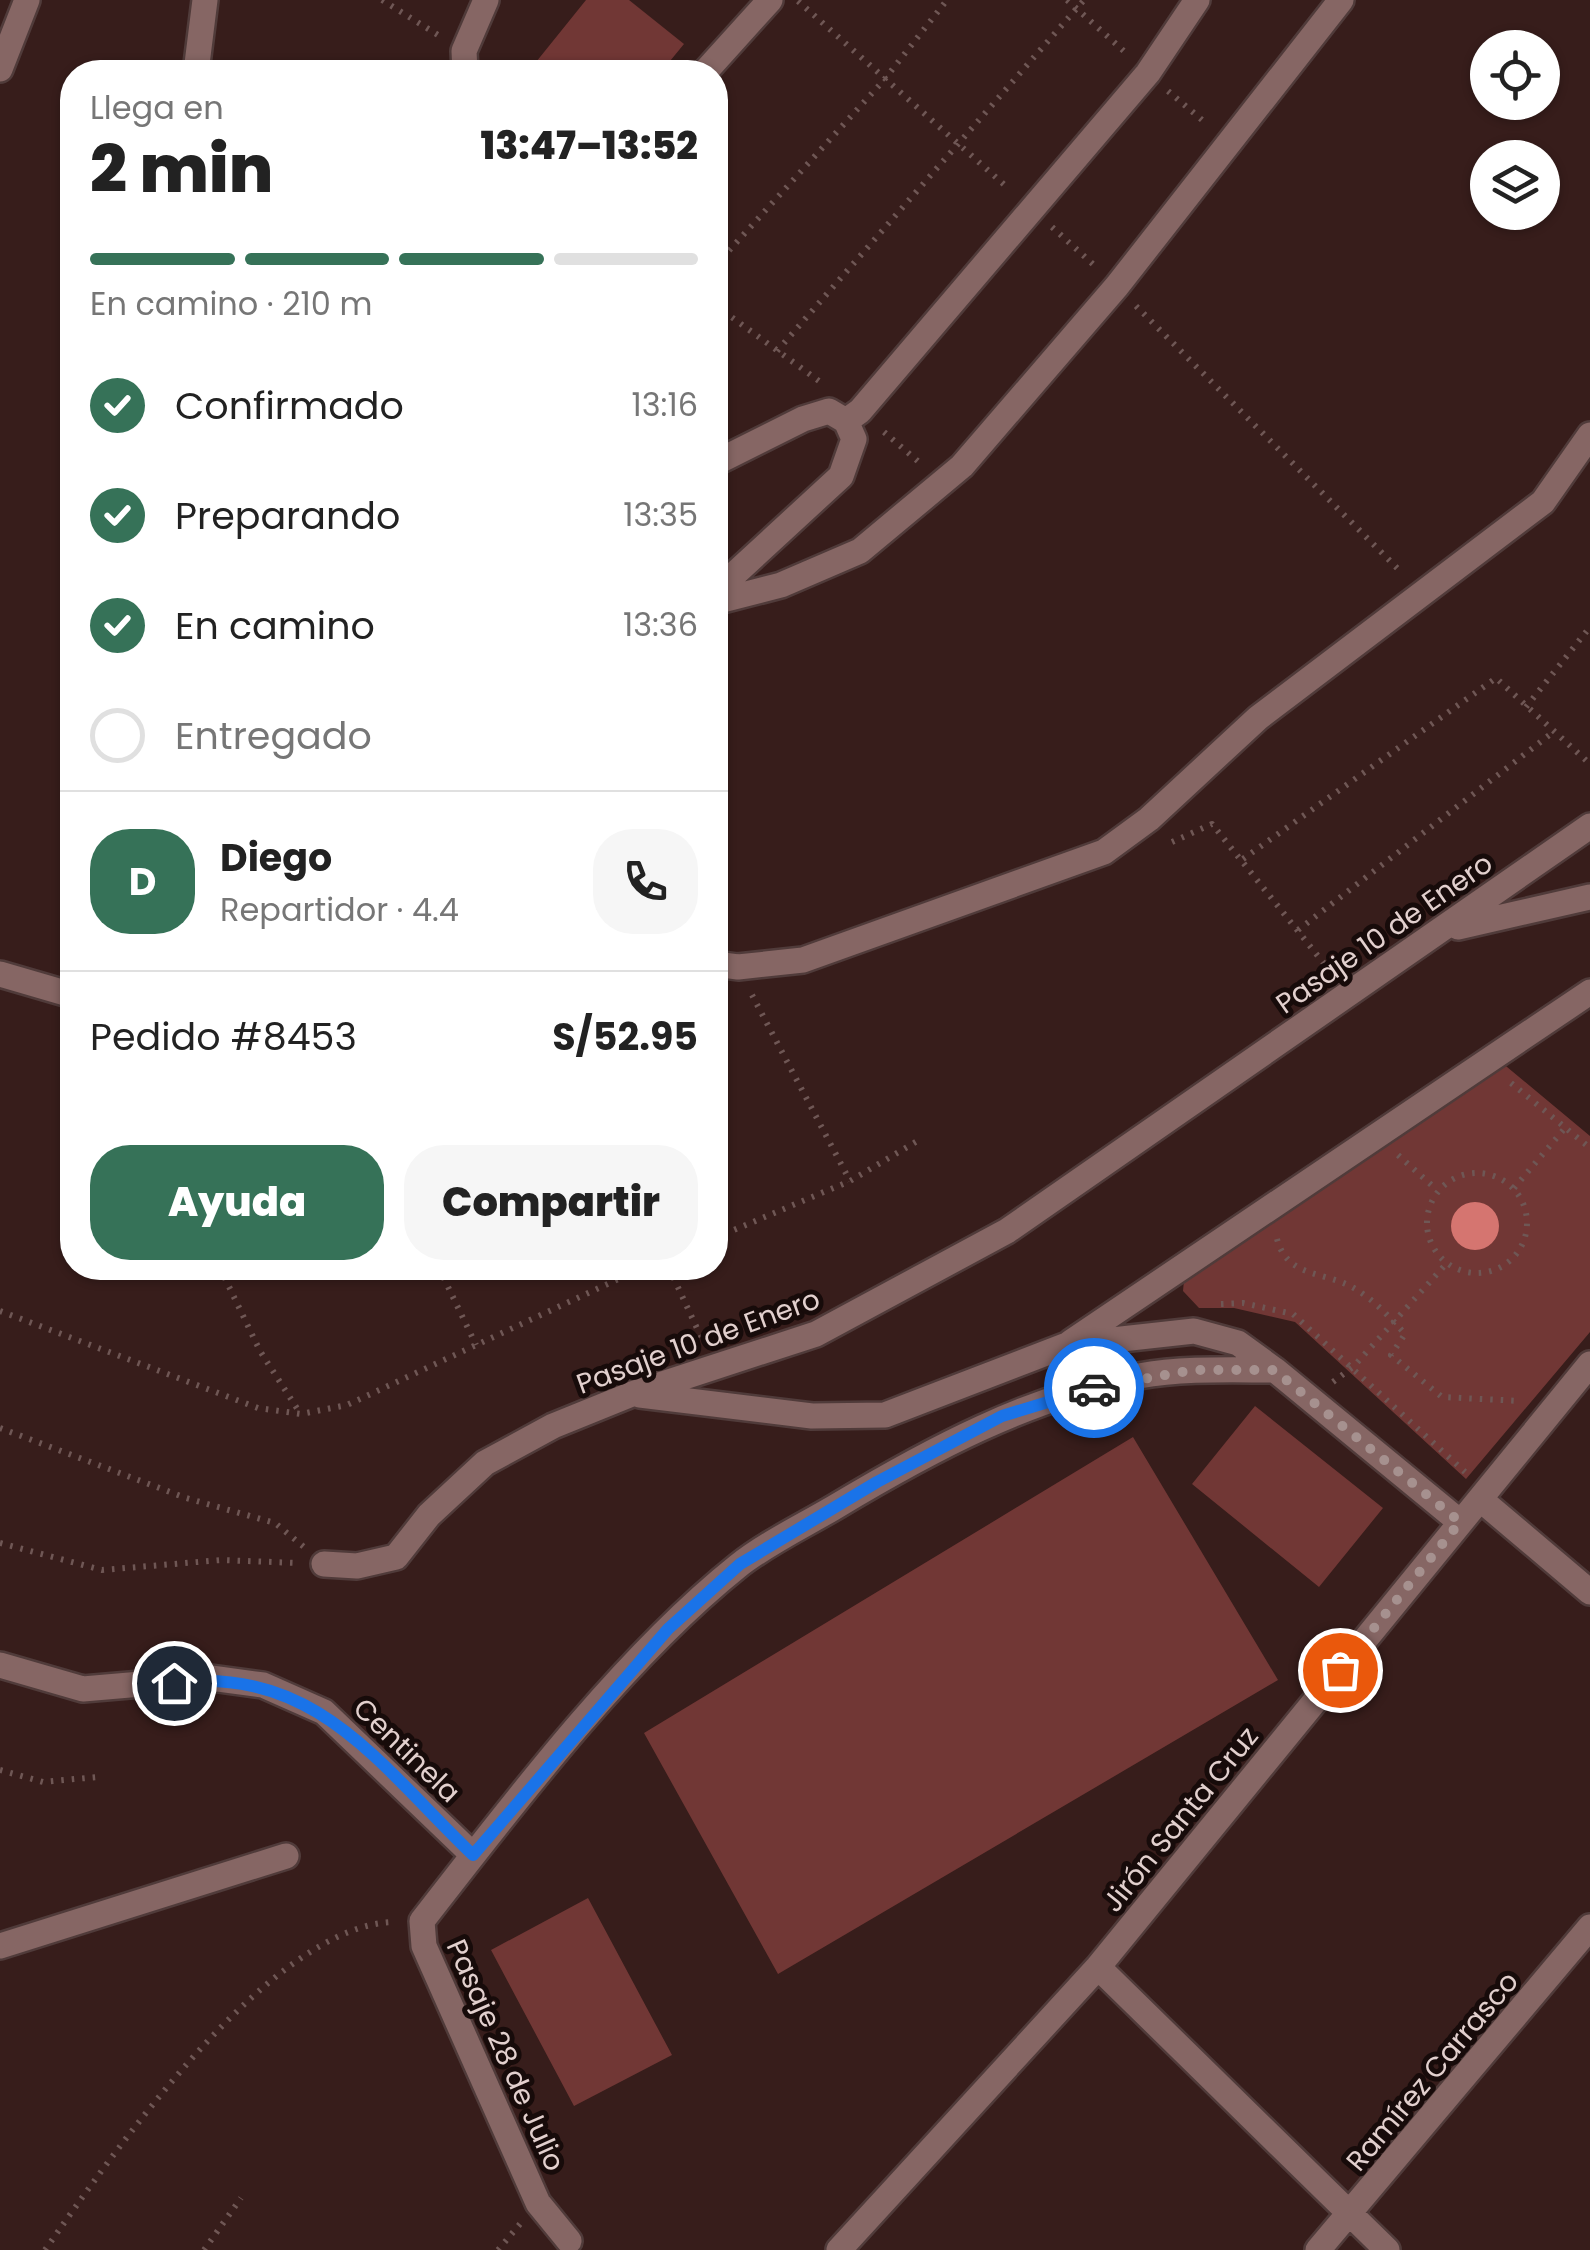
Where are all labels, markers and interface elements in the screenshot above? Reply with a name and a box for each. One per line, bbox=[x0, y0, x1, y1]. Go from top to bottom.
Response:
map controls bbox=[1470, 30, 1560, 230]
button: locate bbox=[1470, 30, 1560, 120]
text: Llega en bbox=[90, 85, 224, 130]
text: 13:47–13:52 bbox=[480, 119, 698, 172]
text: 2 min bbox=[90, 124, 273, 215]
button: layers bbox=[1470, 140, 1560, 230]
text: En camino · 210 m bbox=[90, 281, 372, 326]
icon: check bbox=[90, 378, 145, 433]
text: Confirmado bbox=[175, 379, 404, 432]
text: 13:16 bbox=[632, 382, 698, 427]
icon: check bbox=[90, 488, 145, 543]
text: Preparando bbox=[175, 489, 400, 542]
text: 13:35 bbox=[623, 492, 698, 537]
icon: check bbox=[90, 598, 145, 653]
text: En camino bbox=[175, 599, 375, 652]
text: 13:36 bbox=[623, 602, 698, 647]
text: Entregado bbox=[175, 709, 372, 762]
button: phone bbox=[593, 829, 698, 934]
text: Diego bbox=[220, 831, 332, 884]
street label: Pasaje 10 de Enero bbox=[1268, 844, 1500, 1023]
text: D bbox=[129, 855, 156, 908]
text: Repartidor · 4.4 bbox=[220, 887, 459, 932]
text: Pedido #8453 bbox=[90, 1010, 357, 1063]
text: S/52.95 bbox=[552, 1010, 698, 1063]
button: Ayuda bbox=[90, 1145, 384, 1260]
button: Compartir bbox=[404, 1145, 698, 1260]
street label: Pasaje 10 de Enero bbox=[571, 1279, 825, 1404]
courier bbox=[1044, 1338, 1144, 1438]
icon: car bbox=[1067, 1361, 1122, 1416]
pin bbox=[1298, 1628, 1383, 1713]
pin bbox=[132, 1641, 217, 1726]
icon: bag bbox=[1313, 1643, 1368, 1698]
icon: home bbox=[147, 1656, 202, 1711]
street label: Centinela bbox=[345, 1689, 469, 1811]
street label: Jirón Santa Cruz bbox=[1093, 1718, 1267, 1920]
street label: Pasaje 28 de Julio bbox=[437, 1933, 574, 2177]
street label: Ramírez Carrasco bbox=[1337, 1963, 1528, 2179]

